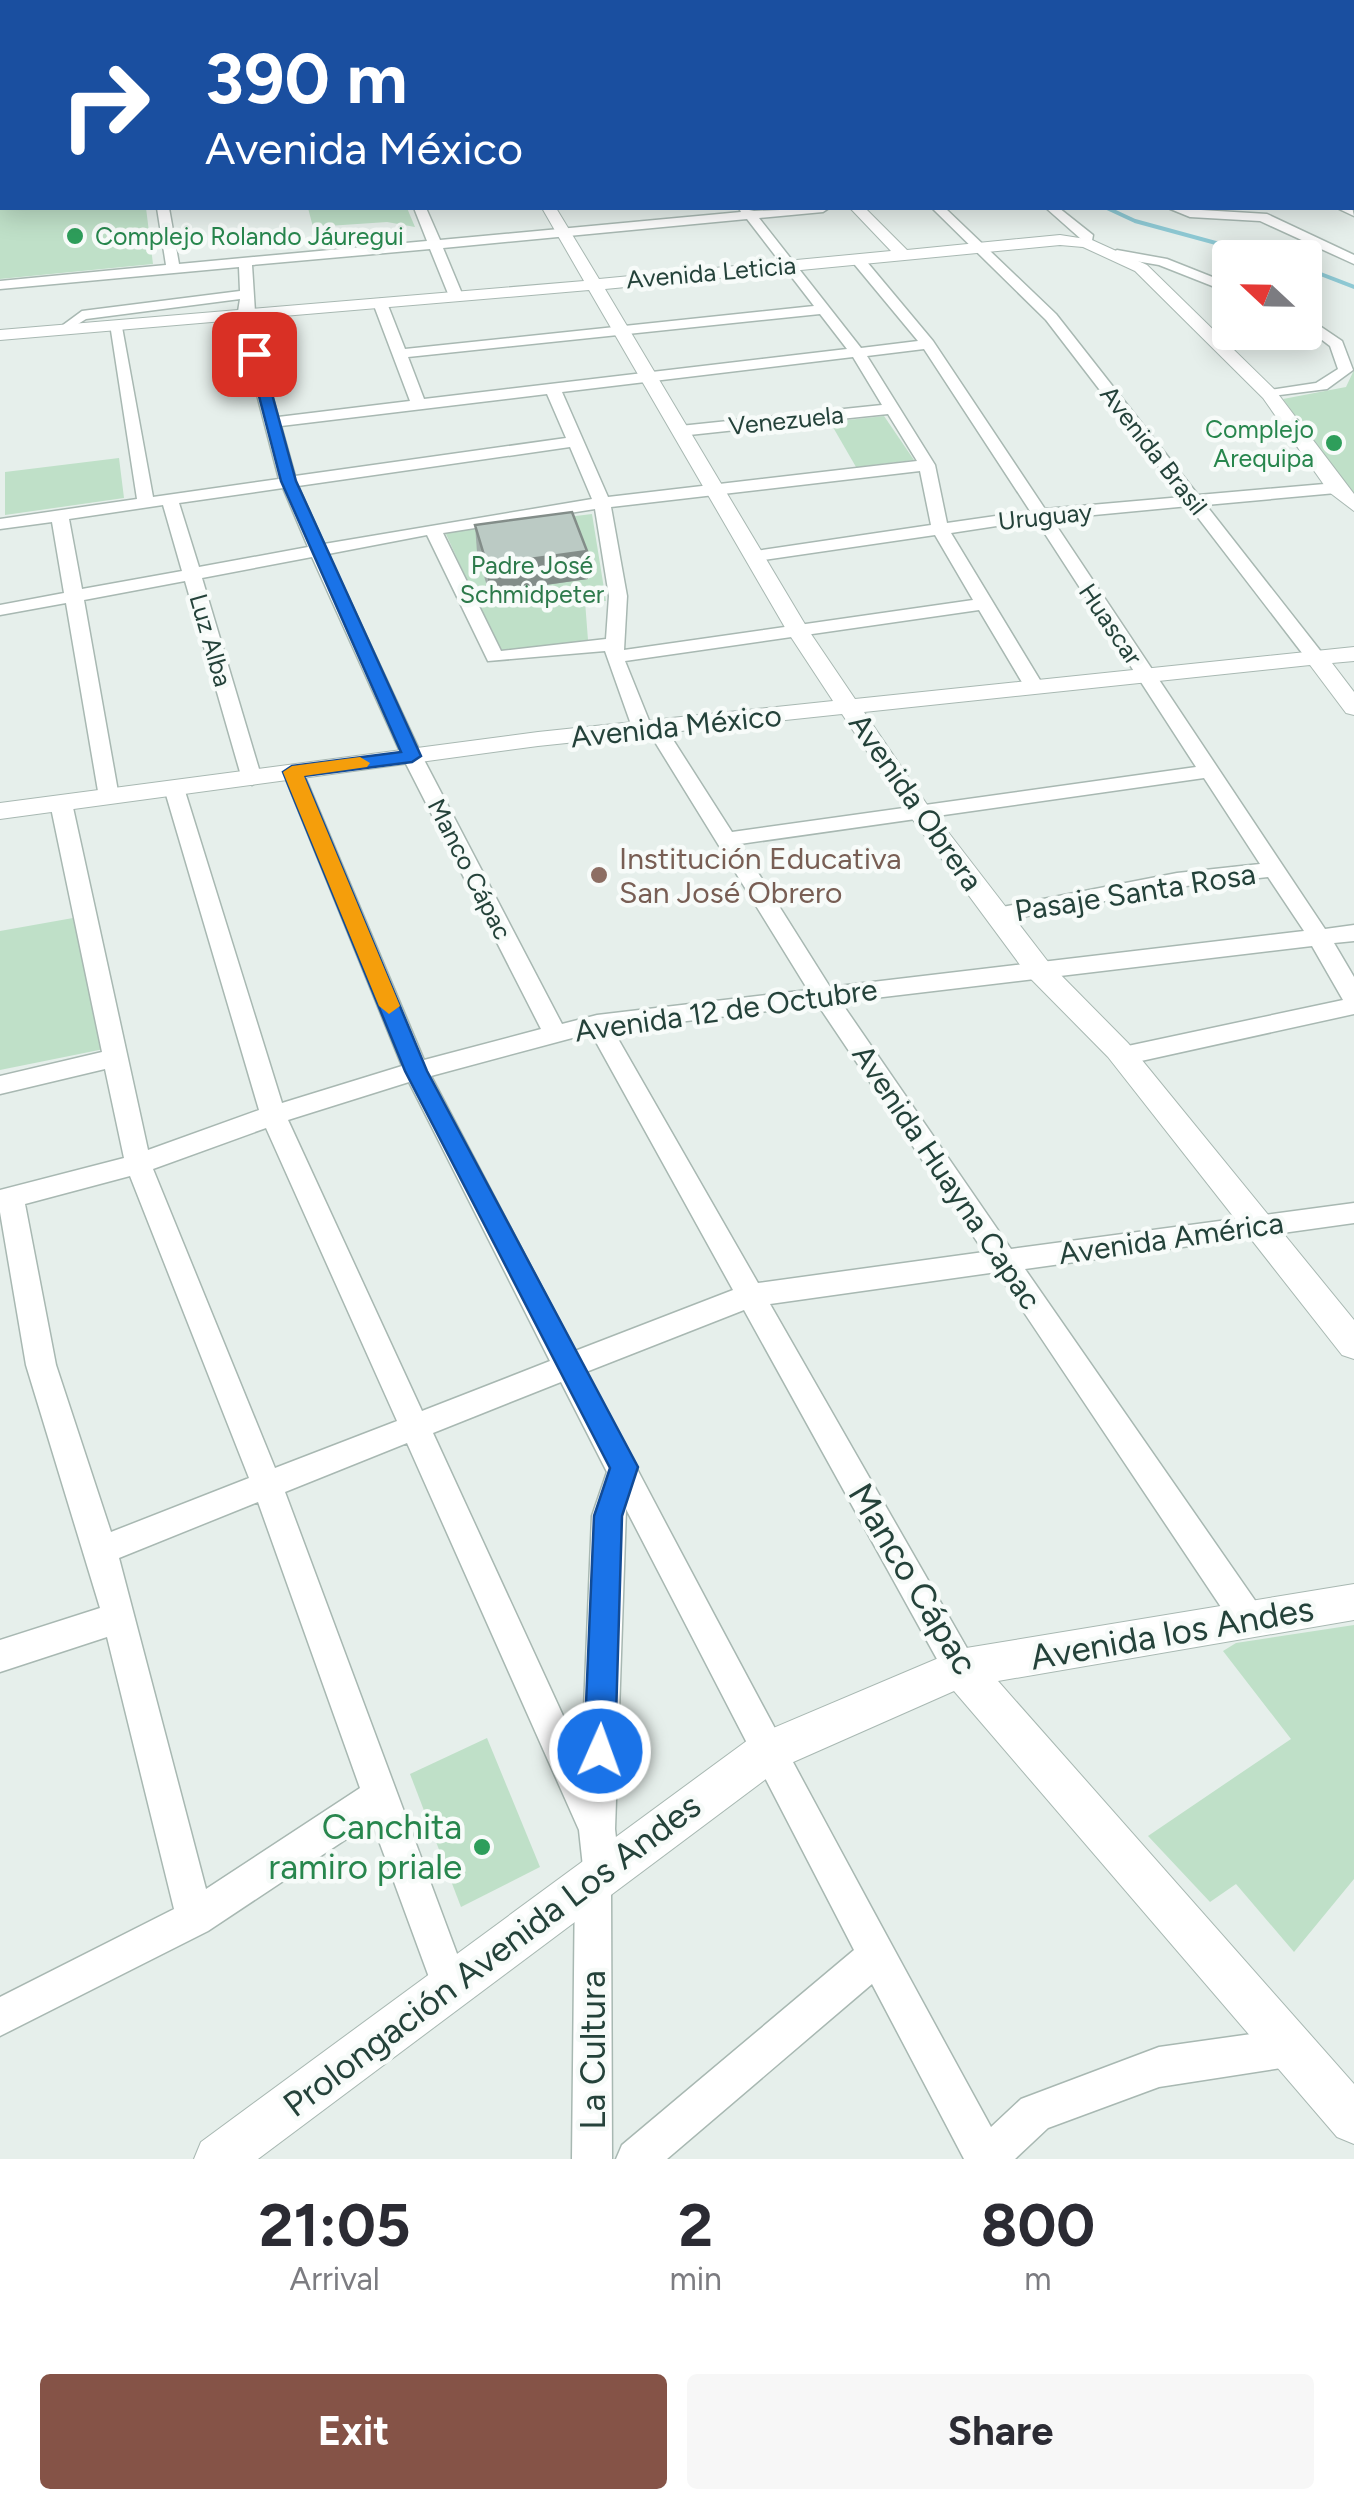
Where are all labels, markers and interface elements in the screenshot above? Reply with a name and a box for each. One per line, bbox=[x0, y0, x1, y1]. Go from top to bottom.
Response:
text: 390 m bbox=[205, 36, 408, 121]
icon: right bbox=[40, 40, 170, 170]
text: Avenida México bbox=[205, 121, 523, 175]
place label: Complejo Rolando Jáuregui bbox=[95, 221, 404, 251]
marker: Complejo Rolando Jáuregui bbox=[64, 225, 86, 247]
north arrow bbox=[1212, 240, 1322, 350]
map controls bbox=[1212, 240, 1322, 350]
street label: Avenida Leticia bbox=[625, 250, 797, 294]
pin bbox=[212, 312, 297, 397]
icon: arrive bbox=[227, 327, 282, 382]
street label: Avenida Brasil bbox=[1094, 379, 1214, 521]
street label: Venezuela bbox=[727, 399, 845, 441]
place label: Complejo Arequipa bbox=[1205, 414, 1314, 473]
marker: Complejo Arequipa bbox=[1323, 432, 1345, 454]
street label: Uruguay bbox=[996, 496, 1094, 536]
park label: Padre José Schmidpeter bbox=[460, 550, 605, 609]
street label: Huascar bbox=[1073, 578, 1149, 671]
street label: Luz Alba bbox=[183, 590, 239, 690]
street label: Avenida México bbox=[569, 697, 783, 755]
street label: Avenida Obrera bbox=[841, 706, 991, 898]
street label: Manco Cápac bbox=[422, 794, 518, 944]
place label: Institución Educativa San José Obrero bbox=[619, 840, 901, 911]
street label: Pasaje Santa Rosa bbox=[1012, 855, 1258, 929]
marker: Institución Educativa San José Obrero bbox=[588, 864, 610, 886]
street label: Avenida 12 de Octubre bbox=[572, 970, 880, 1050]
street label: Avenida Huayna Capac bbox=[845, 1038, 1049, 1316]
street label: Avenida América bbox=[1056, 1204, 1286, 1272]
street label: Manco Cápac bbox=[840, 1476, 986, 1682]
street label: Avenida los Andes bbox=[1027, 1587, 1317, 1679]
position arrow bbox=[548, 1699, 652, 1803]
street label: Prolongación Avenida Los Andes bbox=[275, 1784, 709, 2126]
place label: Canchita ramiro priale bbox=[268, 1806, 462, 1888]
marker: Canchita ramiro priale bbox=[471, 1836, 493, 1858]
street label: La Cultura bbox=[572, 1970, 614, 2130]
text: 21:05 bbox=[259, 2189, 411, 2261]
text: 2 bbox=[678, 2189, 713, 2261]
text: 800 bbox=[981, 2189, 1095, 2261]
text: Arrival bbox=[290, 2260, 380, 2298]
text: min bbox=[669, 2260, 722, 2298]
text: m bbox=[1024, 2260, 1052, 2298]
button: Exit bbox=[40, 2374, 667, 2489]
button: Share bbox=[687, 2374, 1314, 2489]

